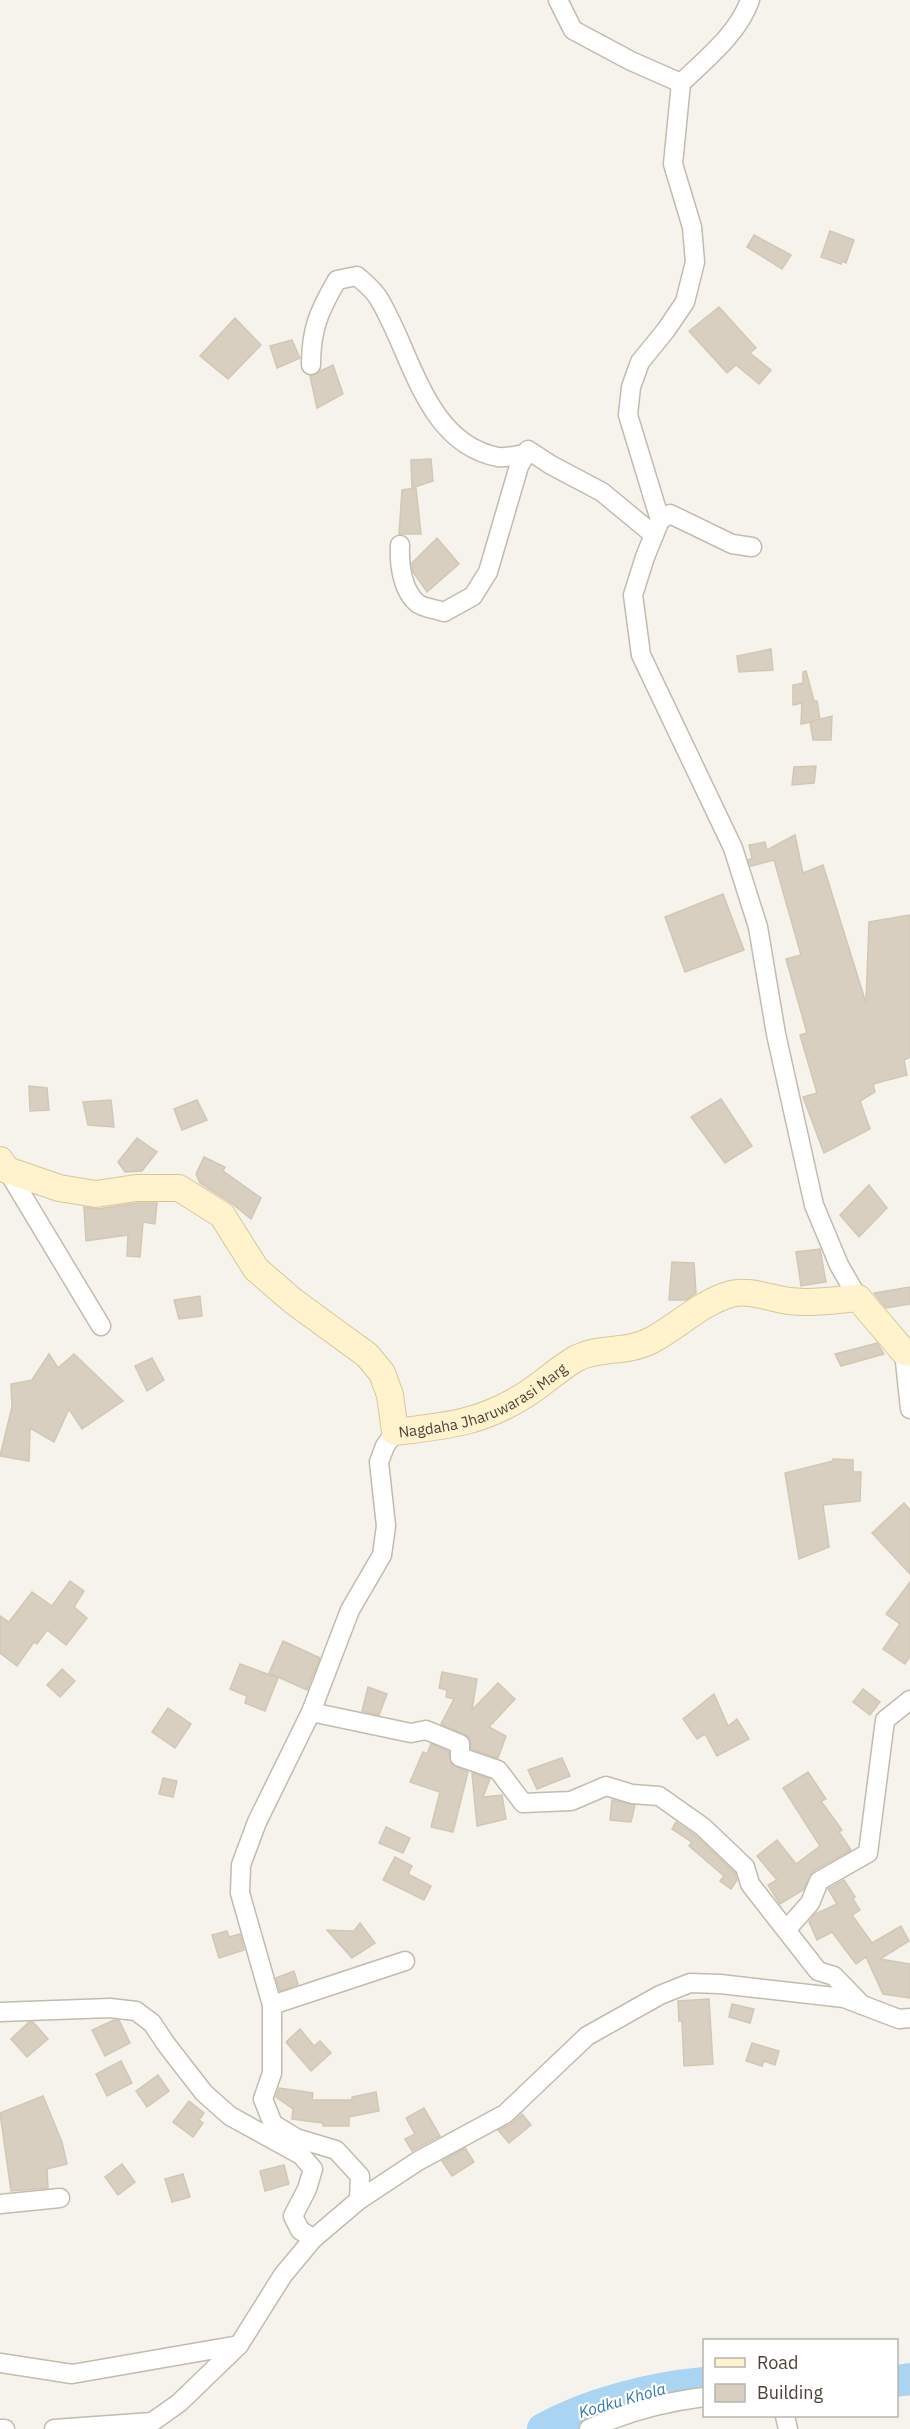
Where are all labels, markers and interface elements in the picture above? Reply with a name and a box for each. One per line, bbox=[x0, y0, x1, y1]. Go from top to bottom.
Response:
street label: Nagdaha Jharuwarasi Marg bbox=[397, 1358, 570, 1441]
legend bbox=[703, 2339, 898, 2417]
text: Road bbox=[757, 2351, 798, 2374]
water label: Kodku Khola bbox=[576, 2378, 668, 2422]
text: Building bbox=[757, 2381, 824, 2404]

